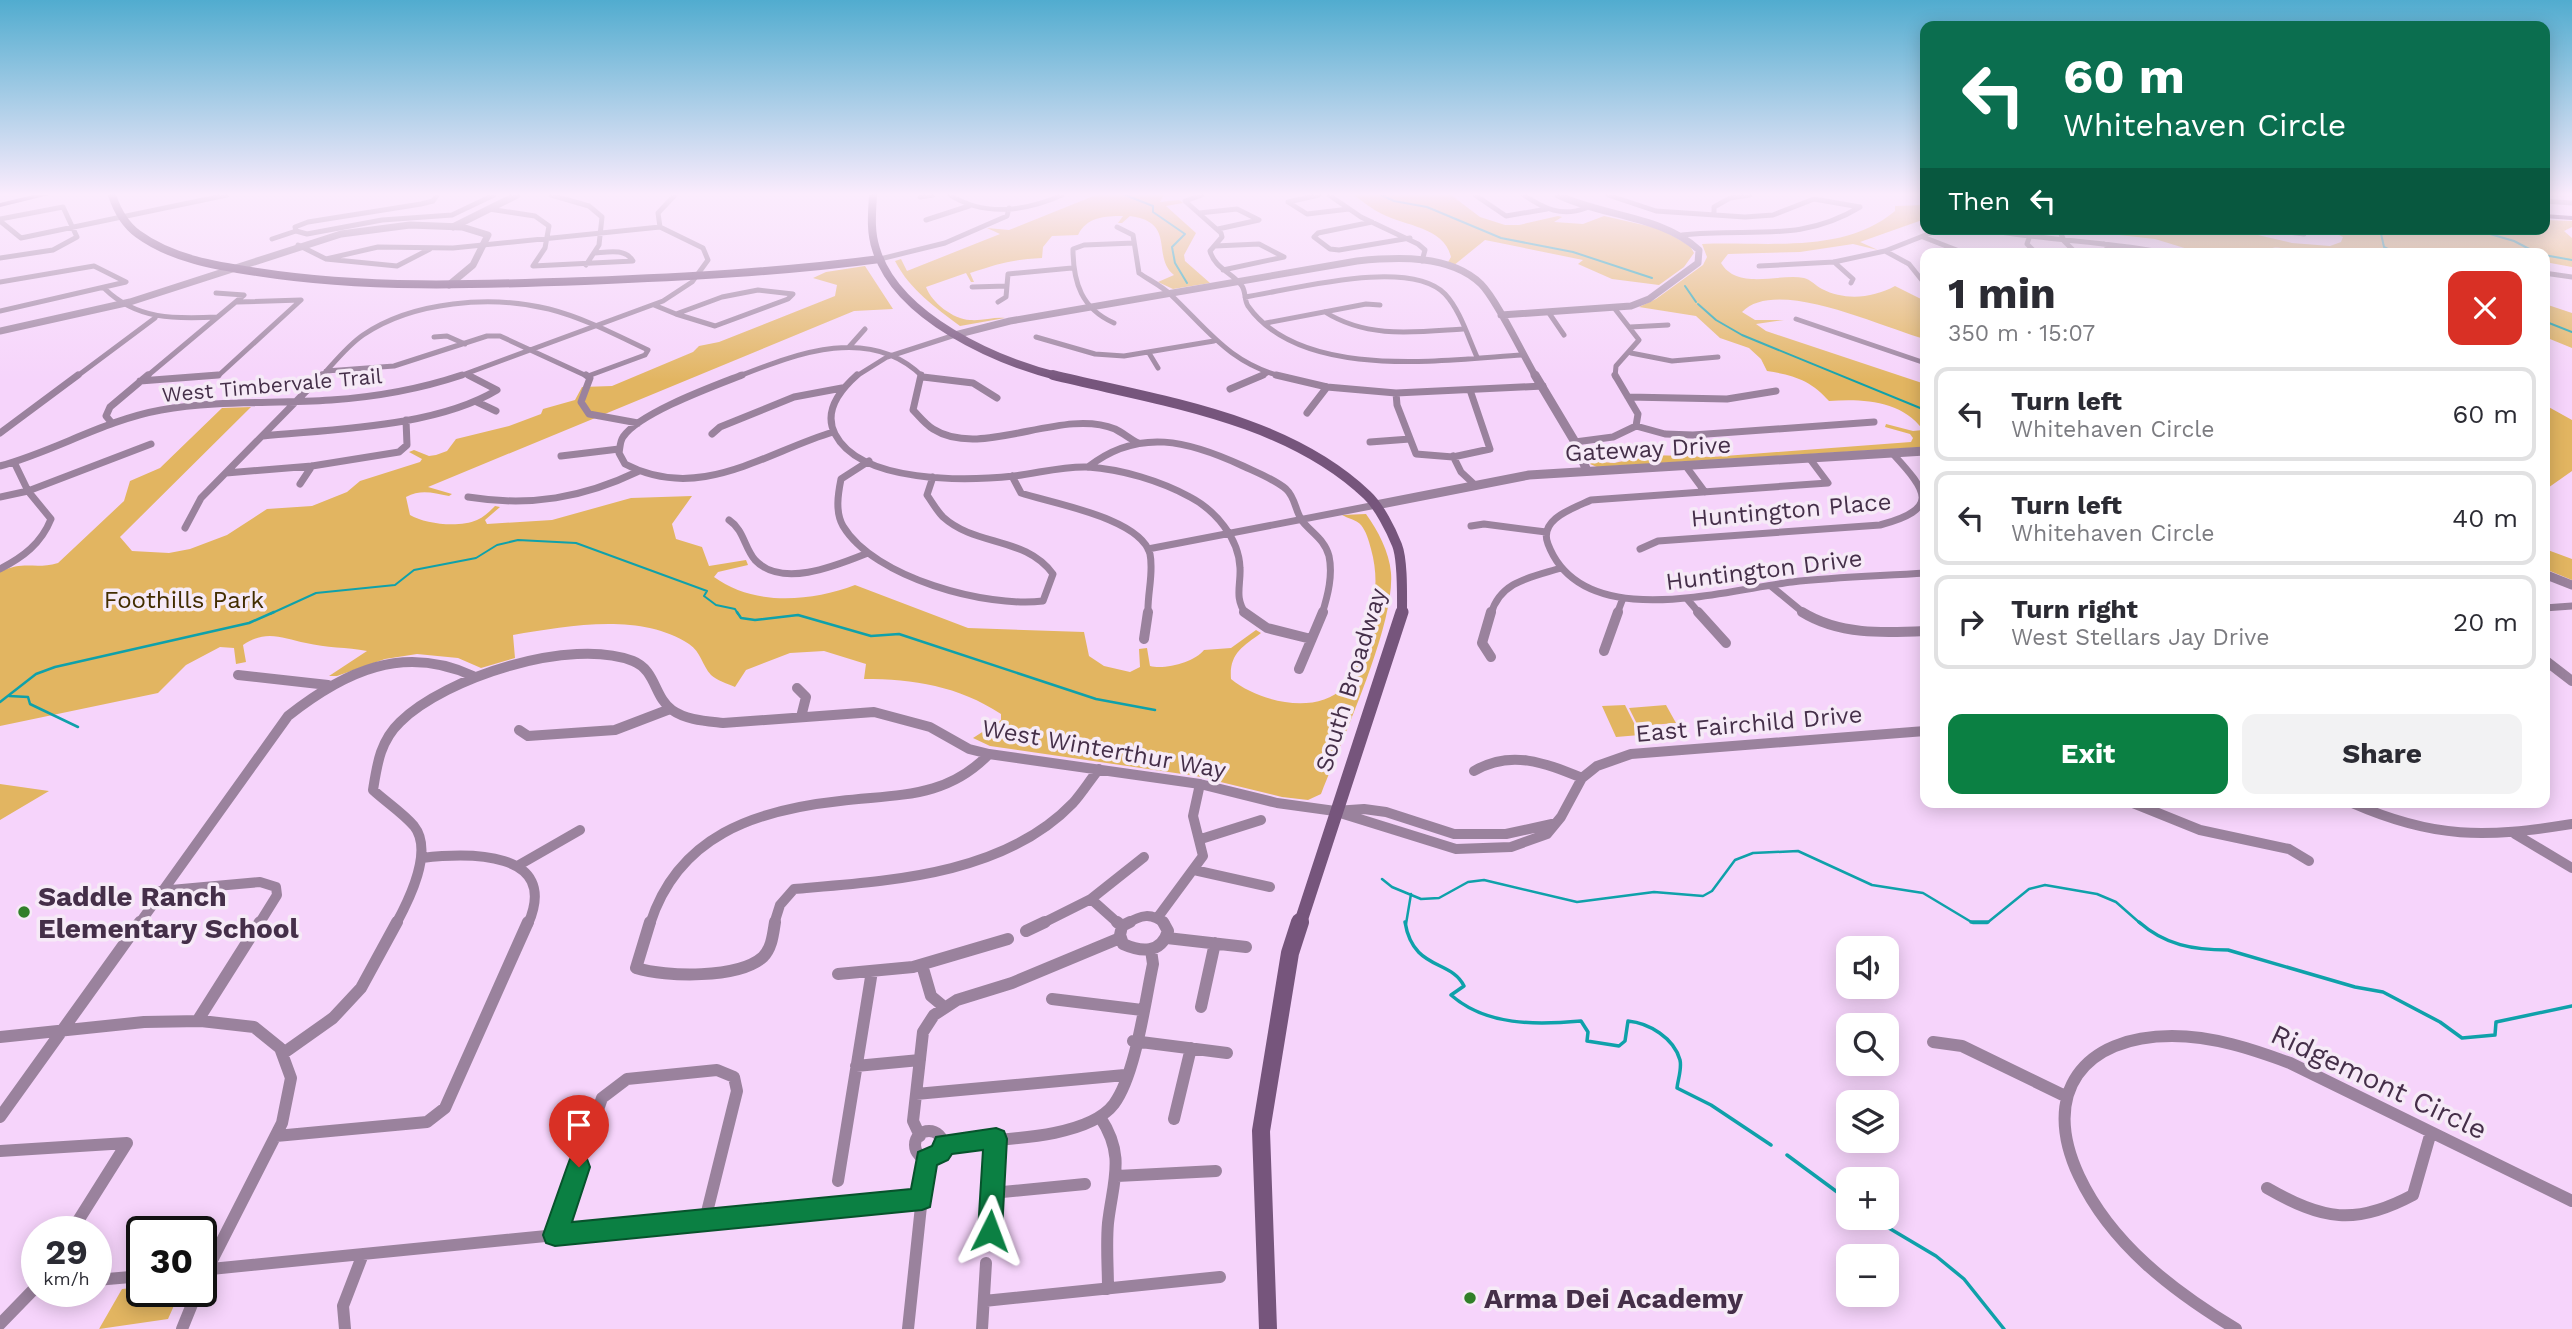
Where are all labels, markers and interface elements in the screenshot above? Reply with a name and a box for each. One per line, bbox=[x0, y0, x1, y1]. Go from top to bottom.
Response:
text: 60 m bbox=[2063, 47, 2185, 105]
icon: left bbox=[1948, 49, 2039, 140]
text: Whitehaven Circle bbox=[2063, 106, 2346, 144]
icon: left bbox=[2024, 182, 2062, 220]
text: Then bbox=[1948, 186, 2010, 216]
text: 1 min bbox=[1948, 269, 2056, 318]
button: close bbox=[2448, 271, 2522, 345]
text: 350 m · 15:07 bbox=[1948, 320, 2095, 347]
street label: West Timbervale Trail bbox=[161, 363, 384, 407]
text: Turn left bbox=[2011, 386, 2122, 416]
icon: left bbox=[1952, 395, 1990, 433]
text: 60 m bbox=[2452, 399, 2518, 429]
text: Whitehaven Circle bbox=[2011, 416, 2215, 443]
street label: Gateway Drive bbox=[1564, 431, 1732, 467]
street label: Huntington Place bbox=[1689, 487, 1893, 533]
text: Turn left bbox=[2011, 490, 2122, 520]
icon: left bbox=[1952, 499, 1990, 537]
text: 40 m bbox=[2452, 503, 2518, 533]
text: Whitehaven Circle bbox=[2011, 520, 2215, 547]
street label: Huntington Drive bbox=[1664, 544, 1864, 596]
street label: South Broadway bbox=[1310, 584, 1392, 775]
park label: Foothills Park bbox=[104, 586, 265, 614]
text: Turn right bbox=[2011, 594, 2138, 624]
icon: right bbox=[1952, 603, 1990, 641]
text: 20 m bbox=[2453, 607, 2518, 637]
text: West Stellars Jay Drive bbox=[2011, 624, 2270, 651]
street label: East Fairchild Drive bbox=[1634, 700, 1864, 748]
street label: West Winterthur Way bbox=[980, 714, 1229, 784]
button: Exit bbox=[1948, 714, 2228, 794]
button: Share bbox=[2242, 714, 2522, 794]
place label: Saddle Ranch Elementary School bbox=[38, 880, 300, 945]
marker: Saddle Ranch Elementary School bbox=[16, 904, 32, 920]
map controls bbox=[1836, 936, 1899, 1307]
button: sound bbox=[1836, 936, 1899, 999]
button: search bbox=[1836, 1013, 1899, 1076]
street label: Ridgemont Circle bbox=[2266, 1017, 2492, 1147]
button: layers bbox=[1836, 1090, 1899, 1153]
pin bbox=[549, 1095, 609, 1167]
icon: arrive bbox=[560, 1106, 598, 1144]
button: + bbox=[1836, 1167, 1899, 1230]
position arrow bbox=[953, 1194, 1027, 1268]
speed limit sign: 30 bbox=[126, 1216, 217, 1307]
text: 29 bbox=[45, 1231, 88, 1273]
button: − bbox=[1836, 1244, 1899, 1307]
text: km/h bbox=[43, 1268, 90, 1289]
place label: Arma Dei Academy bbox=[1484, 1282, 1743, 1315]
marker: Arma Dei Academy bbox=[1462, 1290, 1478, 1306]

